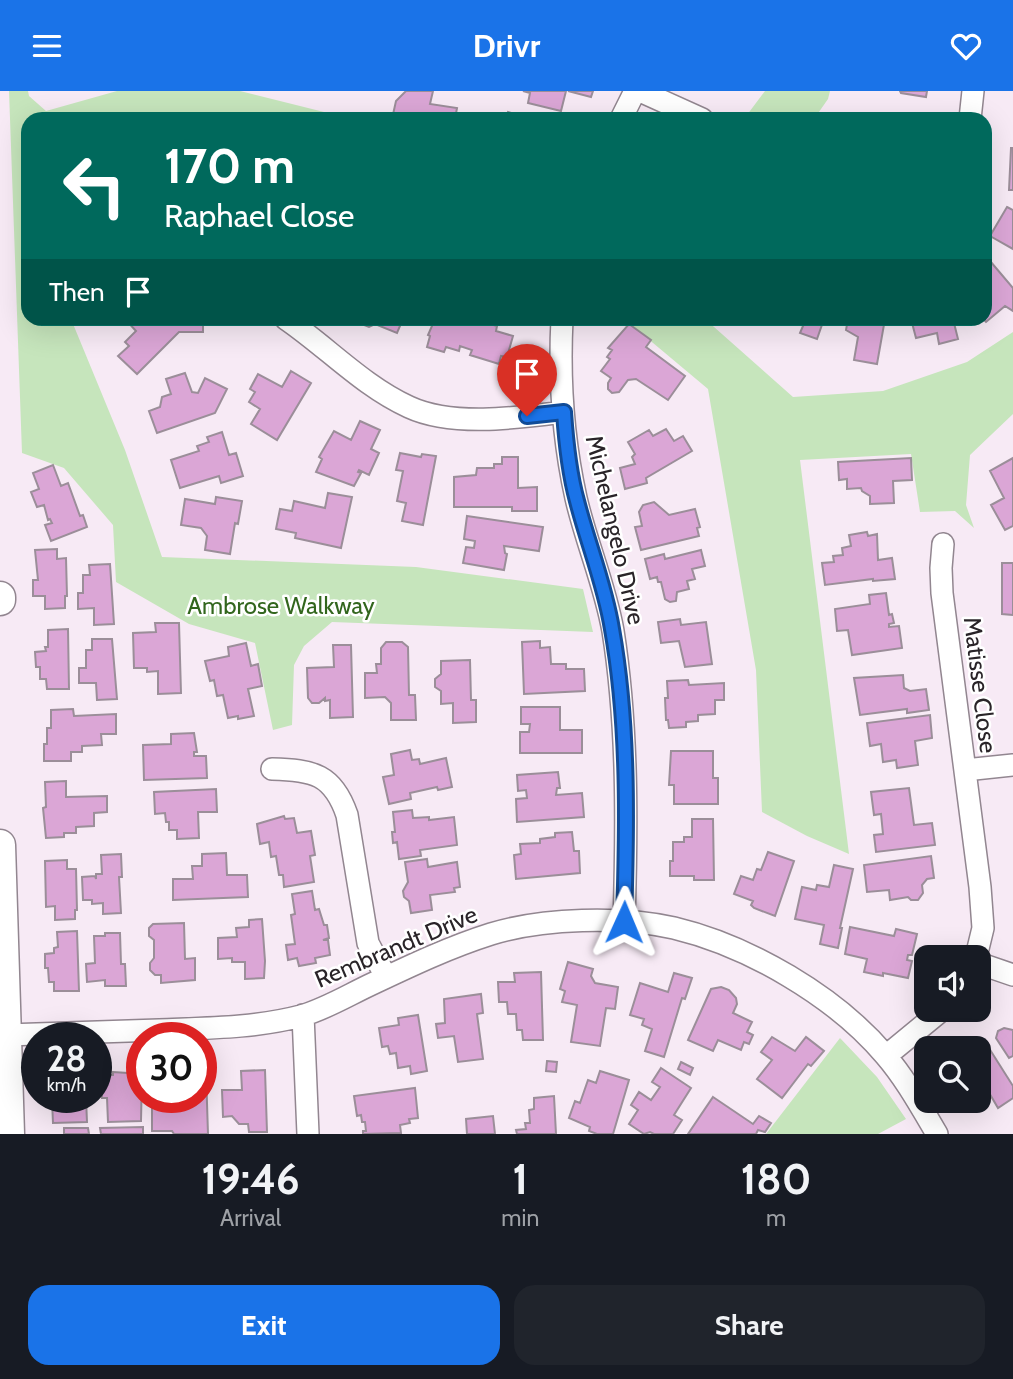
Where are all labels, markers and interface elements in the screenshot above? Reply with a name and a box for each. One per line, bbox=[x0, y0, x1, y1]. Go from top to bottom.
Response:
text: Drivr bbox=[473, 26, 540, 65]
icon: menu bbox=[28, 27, 66, 65]
icon: heart bbox=[947, 27, 985, 65]
text: 170 m bbox=[164, 136, 295, 195]
icon: left bbox=[49, 140, 140, 231]
text: Raphael Close bbox=[164, 196, 355, 235]
icon: arrive bbox=[119, 273, 157, 311]
text: Then bbox=[49, 276, 105, 308]
pin bbox=[497, 344, 557, 416]
icon: arrive bbox=[508, 355, 546, 393]
street label: Michelangelo Drive bbox=[580, 432, 651, 627]
park label: Ambrose Walkway bbox=[187, 591, 375, 620]
street label: Matisse Close bbox=[958, 615, 1003, 755]
position arrow bbox=[587, 885, 661, 959]
street label: Rembrandt Drive bbox=[310, 899, 481, 994]
map controls bbox=[914, 945, 991, 1113]
button: sound bbox=[914, 945, 991, 1022]
speed limit sign: 30 bbox=[126, 1022, 217, 1113]
button: search bbox=[914, 1036, 991, 1113]
text: 28 bbox=[47, 1037, 86, 1080]
text: km/h bbox=[47, 1074, 86, 1096]
text: 19:46 bbox=[202, 1153, 300, 1205]
text: 1 bbox=[513, 1153, 528, 1205]
text: 180 bbox=[741, 1153, 811, 1205]
text: Arrival bbox=[220, 1204, 281, 1232]
text: min bbox=[501, 1204, 539, 1232]
text: m bbox=[766, 1204, 786, 1232]
button: Exit bbox=[28, 1285, 500, 1365]
button: Share bbox=[514, 1285, 985, 1365]

